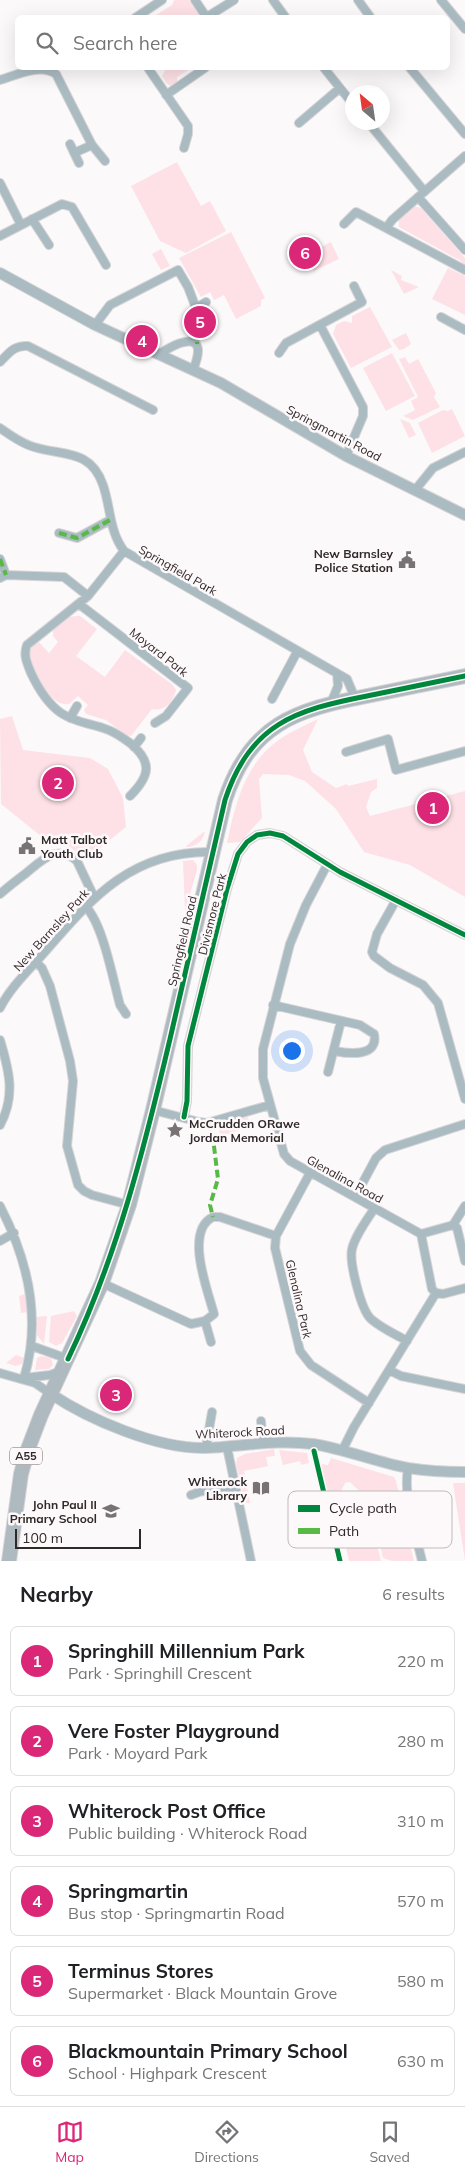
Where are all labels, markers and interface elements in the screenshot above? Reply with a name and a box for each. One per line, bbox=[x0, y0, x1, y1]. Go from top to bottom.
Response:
search box bbox=[15, 15, 450, 70]
icon: search bbox=[33, 29, 61, 57]
text: Search here bbox=[73, 31, 177, 55]
north arrow bbox=[345, 85, 390, 130]
pin: 6 bbox=[289, 234, 321, 272]
pin: 5 bbox=[184, 303, 216, 341]
pin: 4 bbox=[126, 322, 158, 360]
street label: Springmartin Road bbox=[284, 402, 384, 464]
street label: Springfield Park bbox=[136, 541, 221, 599]
place label: New Barnsley Police Station bbox=[314, 546, 393, 575]
public building icon: New Barnsley Police Station bbox=[397, 550, 417, 570]
street label: Moyard Park bbox=[127, 624, 192, 680]
pin: 2 bbox=[42, 764, 74, 802]
pin: 1 bbox=[417, 789, 449, 827]
place label: Matt Talbot Youth Club bbox=[40, 832, 107, 861]
public building icon: Matt Talbot Youth Club bbox=[17, 836, 37, 856]
street label: Divismore Park bbox=[195, 871, 230, 956]
street label: New Barnsley Park bbox=[10, 885, 92, 974]
street label: Springfield Road bbox=[164, 894, 200, 988]
your location bbox=[279, 1038, 305, 1064]
place label: McCrudden ORawe Jordan Memorial bbox=[189, 1116, 300, 1145]
place icon: McCrudden ORawe Jordan Memorial bbox=[165, 1120, 185, 1140]
street label: Glenalina Road bbox=[304, 1152, 386, 1206]
street label: Glenalina Park bbox=[283, 1258, 316, 1341]
pin: 3 bbox=[100, 1376, 132, 1414]
street label: Whiterock Road bbox=[195, 1422, 285, 1442]
road number: A55 bbox=[10, 1448, 42, 1464]
place label: Whiterock Library bbox=[188, 1474, 247, 1503]
library icon: Whiterock Library bbox=[251, 1478, 271, 1498]
legend bbox=[288, 1491, 452, 1548]
place label: John Paul II Primary School bbox=[10, 1497, 97, 1526]
text: Cycle path bbox=[329, 1499, 397, 1517]
school or university icon: John Paul II Primary School bbox=[101, 1501, 121, 1521]
text: Path bbox=[329, 1522, 359, 1540]
scale bar bbox=[15, 1526, 141, 1549]
text: 100 m bbox=[22, 1529, 63, 1547]
text: Nearby bbox=[20, 1581, 93, 1607]
text: 6 results bbox=[382, 1584, 445, 1604]
text: Springhill Millennium Park bbox=[68, 1639, 305, 1663]
text: 1 bbox=[32, 1651, 42, 1671]
text: 220 m bbox=[397, 1651, 444, 1671]
text: Park · Springhill Crescent bbox=[68, 1663, 252, 1683]
text: Vere Foster Playground bbox=[68, 1719, 280, 1743]
text: 2 bbox=[32, 1731, 42, 1751]
text: 280 m bbox=[397, 1731, 444, 1751]
text: Park · Moyard Park bbox=[68, 1743, 208, 1763]
text: Whiterock Post Office bbox=[68, 1799, 266, 1823]
text: 3 bbox=[32, 1811, 42, 1831]
text: 310 m bbox=[397, 1811, 444, 1831]
text: Public building · Whiterock Road bbox=[68, 1823, 307, 1843]
text: Springmartin bbox=[68, 1879, 188, 1903]
text: 4 bbox=[32, 1891, 42, 1911]
text: 570 m bbox=[397, 1891, 444, 1911]
text: Bus stop · Springmartin Road bbox=[68, 1903, 285, 1923]
text: Terminus Stores bbox=[68, 1959, 213, 1983]
text: 5 bbox=[32, 1971, 42, 1991]
text: 580 m bbox=[397, 1971, 444, 1991]
text: Supermarket · Black Mountain Grove bbox=[68, 1983, 337, 2003]
text: Blackmountain Primary School bbox=[68, 2039, 348, 2063]
text: 6 bbox=[32, 2051, 42, 2071]
text: 630 m bbox=[397, 2051, 444, 2071]
text: School · Highpark Crescent bbox=[68, 2063, 267, 2083]
tab: Map bbox=[55, 2118, 84, 2166]
tab: Directions bbox=[194, 2118, 259, 2166]
tab: Saved bbox=[369, 2118, 410, 2166]

